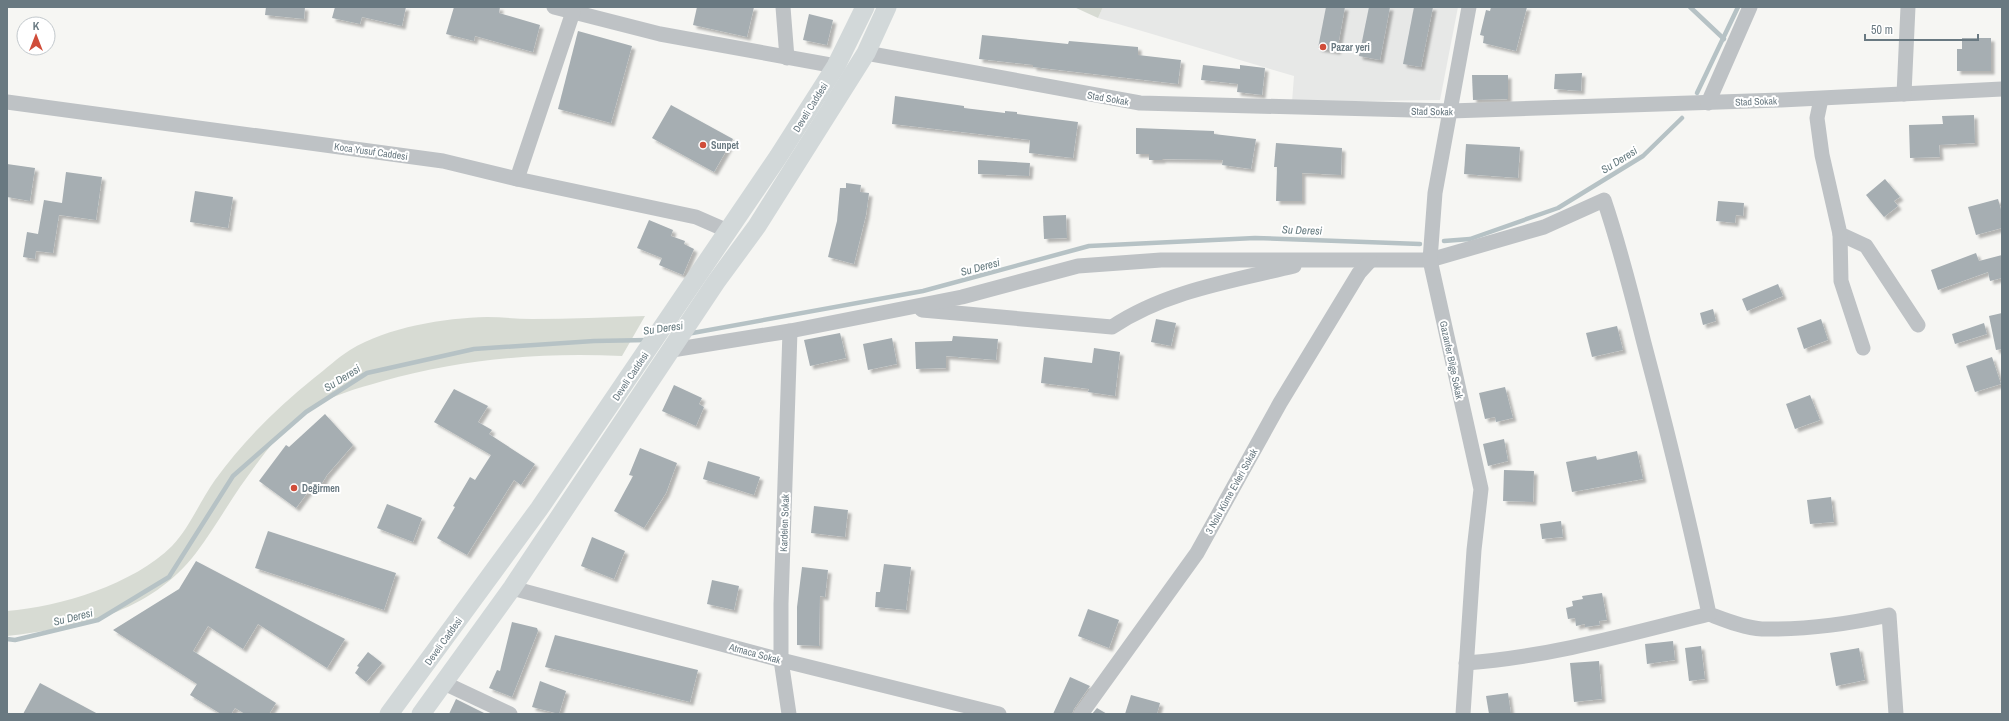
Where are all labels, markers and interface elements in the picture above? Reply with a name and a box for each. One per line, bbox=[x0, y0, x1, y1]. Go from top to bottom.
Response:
north arrow bbox=[16, 16, 56, 56]
scale bar bbox=[1865, 16, 1978, 42]
text: K bbox=[33, 19, 40, 33]
text: 50 m bbox=[1871, 22, 1893, 38]
place label: Pazar yeri bbox=[1331, 41, 1370, 54]
marker: Pazar yeri bbox=[1318, 42, 1328, 52]
street label: Develi Caddesi bbox=[790, 80, 831, 134]
street label: Stad Sokak bbox=[1086, 88, 1131, 109]
street label: Stad Sokak bbox=[1735, 94, 1778, 109]
street label: Stad Sokak bbox=[1411, 105, 1454, 118]
place label: Sunpet bbox=[711, 139, 739, 152]
street label: Koca Yusuf Caddesi bbox=[333, 140, 409, 163]
marker: Sunpet bbox=[698, 140, 708, 150]
water label: Su Deresi bbox=[1598, 143, 1640, 177]
water label: Su Deresi bbox=[1282, 222, 1323, 238]
water label: Su Deresi bbox=[959, 255, 1002, 279]
water label: Su Deresi bbox=[642, 318, 684, 338]
street label: Gazanfer Bilge Sokak bbox=[1437, 320, 1466, 401]
street label: Develi Caddesi bbox=[609, 349, 651, 403]
water label: Su Deresi bbox=[321, 361, 363, 395]
street label: 3 Nolu Küme Evleri Sokak bbox=[1203, 445, 1261, 536]
place label: Değirmen bbox=[302, 482, 340, 495]
marker: Değirmen bbox=[289, 483, 299, 493]
street label: Kardelen Sokak bbox=[777, 493, 792, 552]
water label: Su Deresi bbox=[52, 605, 95, 629]
street label: Develi Caddesi bbox=[422, 615, 465, 668]
street label: Atmaca Sokak bbox=[727, 640, 783, 667]

